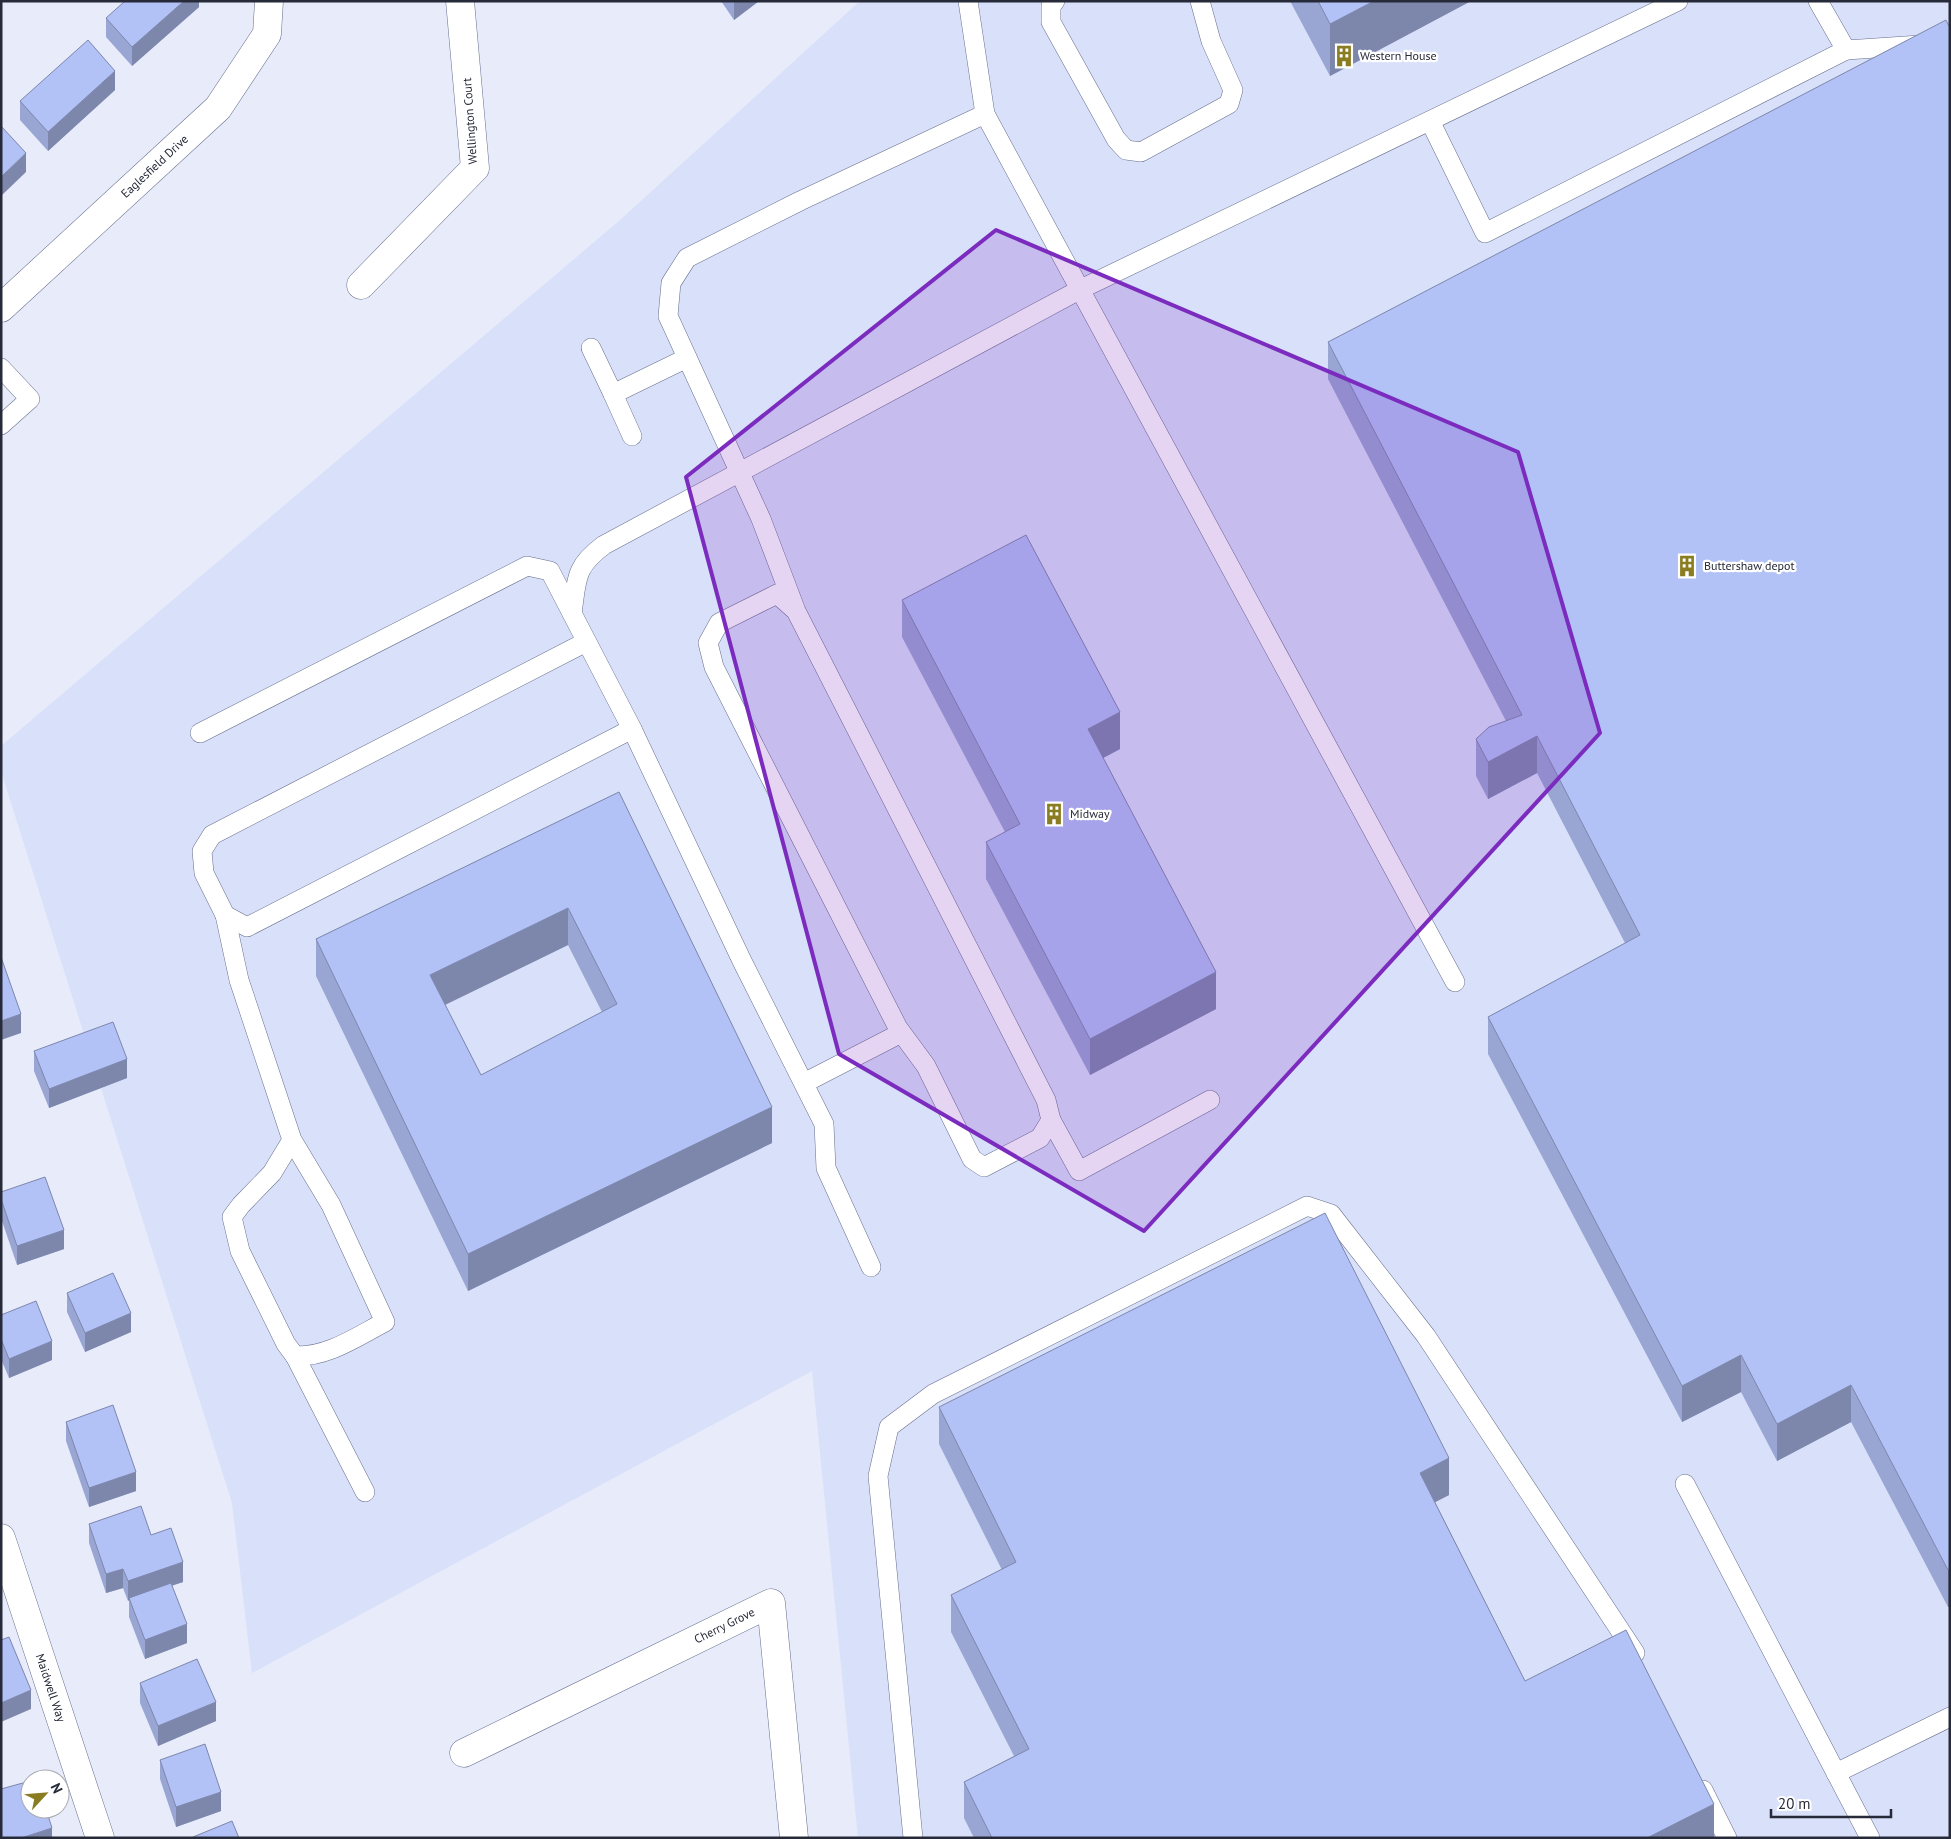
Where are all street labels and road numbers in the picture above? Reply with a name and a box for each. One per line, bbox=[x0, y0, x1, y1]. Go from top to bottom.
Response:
street label: Wellington Court bbox=[459, 77, 480, 165]
street label: Eaglesfield Drive bbox=[118, 131, 191, 201]
street label: Cherry Grove bbox=[692, 1604, 757, 1646]
street label: Maidwell Way bbox=[33, 1652, 69, 1724]

